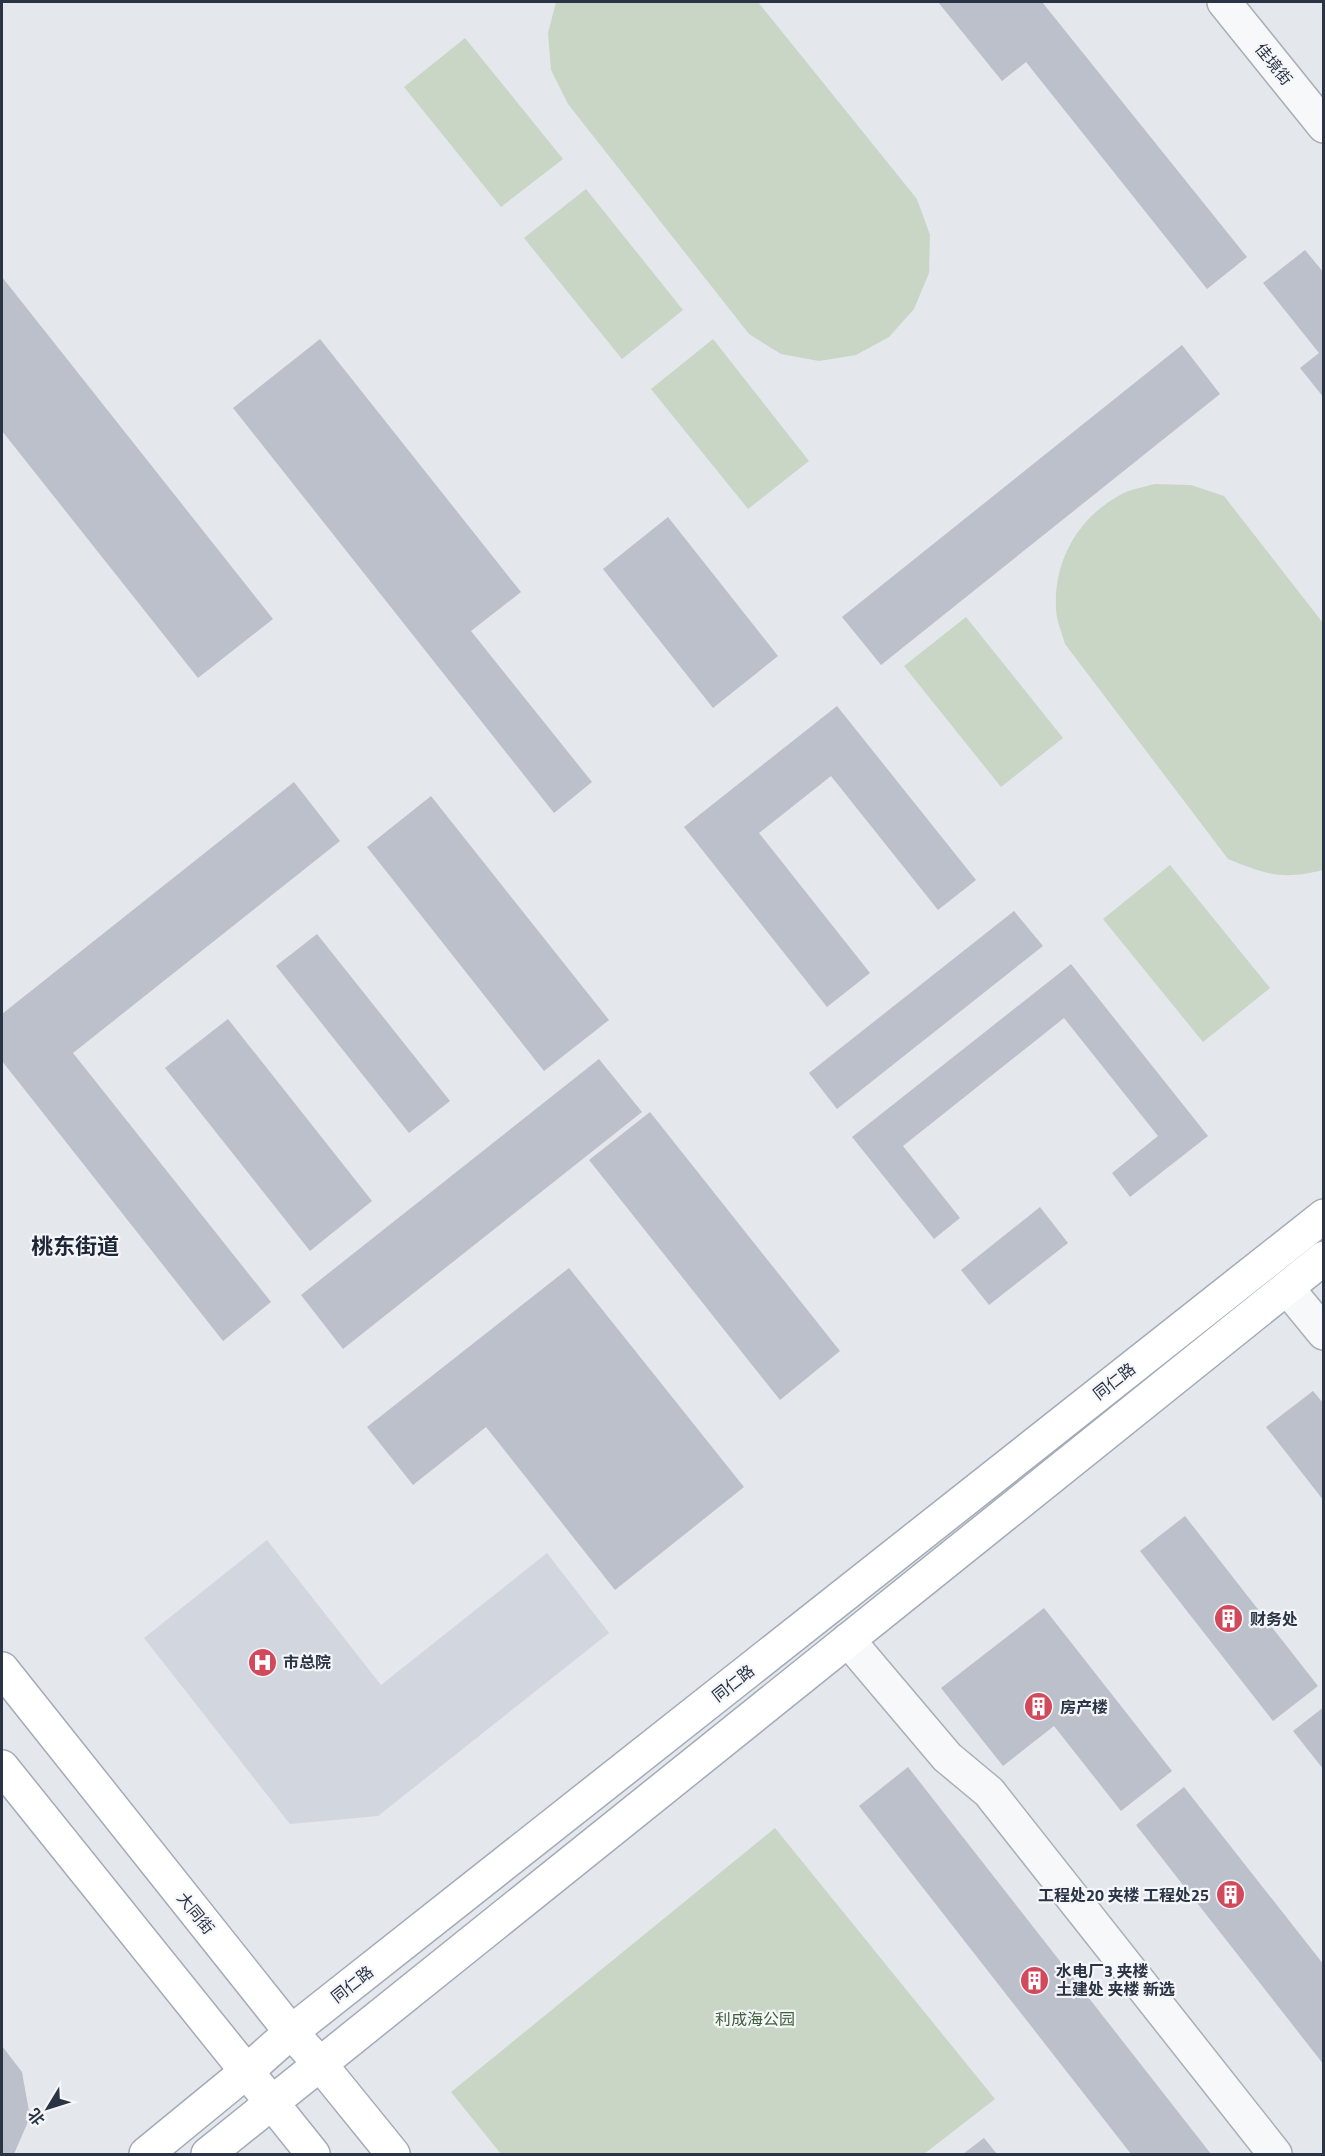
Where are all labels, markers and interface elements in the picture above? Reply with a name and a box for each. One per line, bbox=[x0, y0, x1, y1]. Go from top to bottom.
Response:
street label: 佳境街 bbox=[1250, 38, 1298, 90]
district label: 桃东街道 bbox=[31, 1229, 119, 1263]
street label: 同仁路 bbox=[1088, 1357, 1140, 1405]
building icon: 财务处 bbox=[1213, 1603, 1245, 1635]
place label: 财务处 bbox=[1250, 1607, 1298, 1631]
hospital icon: 市总院 bbox=[246, 1646, 278, 1678]
place label: 市总院 bbox=[283, 1650, 331, 1674]
street label: 同仁路 bbox=[707, 1659, 759, 1707]
building icon: 房产楼 bbox=[1023, 1691, 1055, 1723]
place label: 房产楼 bbox=[1060, 1695, 1108, 1719]
building icon: 工程处20 夹楼 工程处25 bbox=[1214, 1879, 1246, 1911]
place label: 工程处20 夹楼 工程处25 bbox=[1038, 1883, 1209, 1907]
street label: 大同街 bbox=[172, 1887, 220, 1939]
place label: 水电厂3 夹楼 土建处 夹楼 新选 bbox=[1056, 1959, 1175, 2001]
street label: 同仁路 bbox=[326, 1960, 378, 2008]
building icon: 水电厂3 夹楼 土建处 夹楼 新选 bbox=[1019, 1964, 1051, 1996]
park label: 利成海公园 bbox=[715, 2007, 795, 2031]
north arrow bbox=[18, 2078, 78, 2138]
text: 北 bbox=[22, 2104, 51, 2131]

